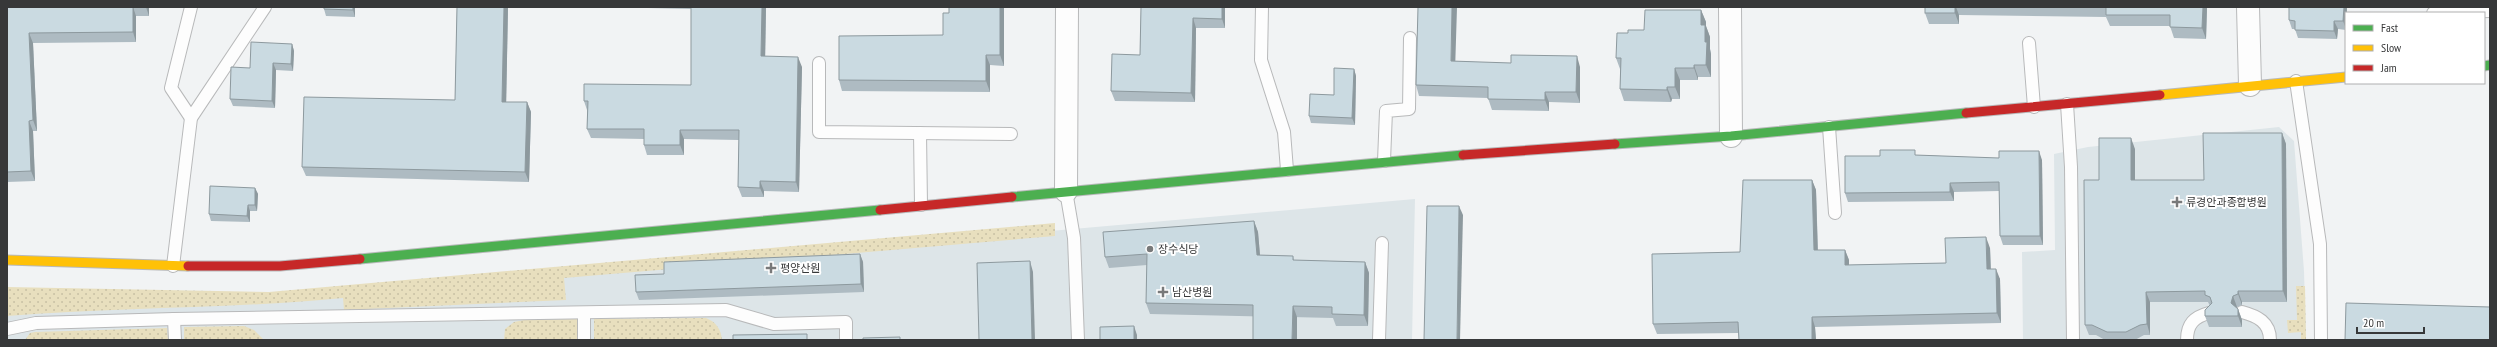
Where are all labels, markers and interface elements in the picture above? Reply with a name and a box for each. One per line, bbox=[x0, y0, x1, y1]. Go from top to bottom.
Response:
legend bbox=[2345, 12, 2485, 84]
text: Fast bbox=[2381, 20, 2399, 35]
text: Slow bbox=[2381, 40, 2402, 55]
text: Jam bbox=[2380, 60, 2397, 75]
place label: 류경안과종합병원 bbox=[2186, 195, 2267, 209]
marker: 류경안과종합병원 bbox=[2171, 196, 2183, 208]
place label: 장수식당 bbox=[1158, 242, 1198, 256]
marker: 장수식당 bbox=[1145, 244, 1155, 254]
place label: 평양산원 bbox=[780, 261, 820, 275]
marker: 평양산원 bbox=[765, 262, 777, 274]
place label: 남산병원 bbox=[1172, 285, 1212, 299]
marker: 남산병원 bbox=[1157, 286, 1169, 298]
scale bar bbox=[2357, 309, 2424, 335]
text: 20 m bbox=[2363, 315, 2384, 330]

